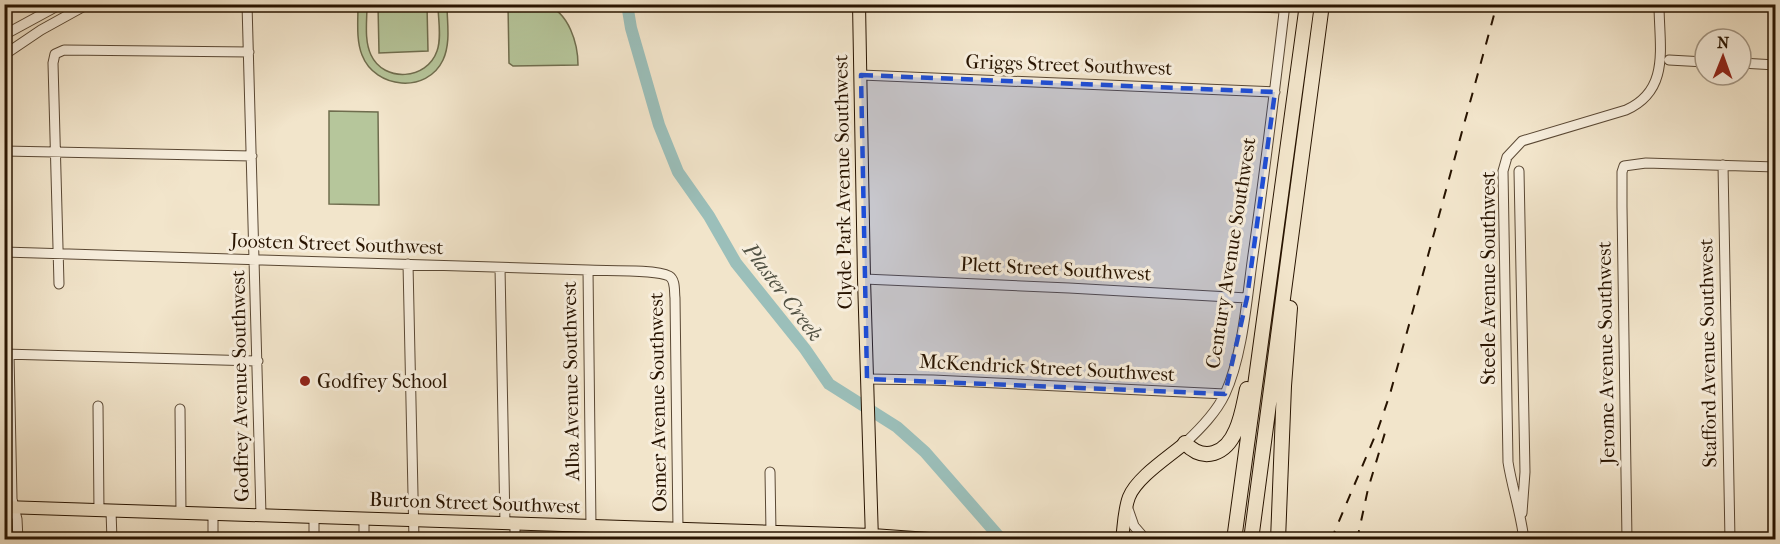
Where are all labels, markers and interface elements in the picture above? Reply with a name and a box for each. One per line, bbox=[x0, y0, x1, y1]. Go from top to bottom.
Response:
north arrow bbox=[1693, 27, 1753, 87]
text: N bbox=[1717, 33, 1730, 52]
street label: Griggs Street Southwest bbox=[965, 50, 1173, 80]
street label: Clyde Park Avenue Southwest bbox=[829, 54, 857, 310]
street label: Century Avenue Southwest bbox=[1201, 136, 1261, 370]
street label: Steele Avenue Southwest bbox=[1477, 171, 1500, 385]
street label: Joosten Street Southwest bbox=[228, 229, 444, 259]
water label: Plaster Creek bbox=[738, 237, 828, 346]
street label: Stafford Avenue Southwest bbox=[1695, 238, 1721, 468]
street label: Jerome Avenue Southwest bbox=[1593, 241, 1619, 467]
street label: Plett Street Southwest bbox=[960, 253, 1152, 285]
street label: Godfrey Avenue Southwest bbox=[226, 270, 254, 502]
street label: Alba Avenue Southwest bbox=[558, 281, 584, 482]
street label: Osmer Avenue Southwest bbox=[645, 292, 671, 512]
street label: McKendrick Street Southwest bbox=[918, 350, 1176, 386]
place label: Godfrey School bbox=[317, 370, 448, 393]
marker: Godfrey School bbox=[298, 374, 312, 388]
street label: Burton Street Southwest bbox=[369, 488, 581, 518]

